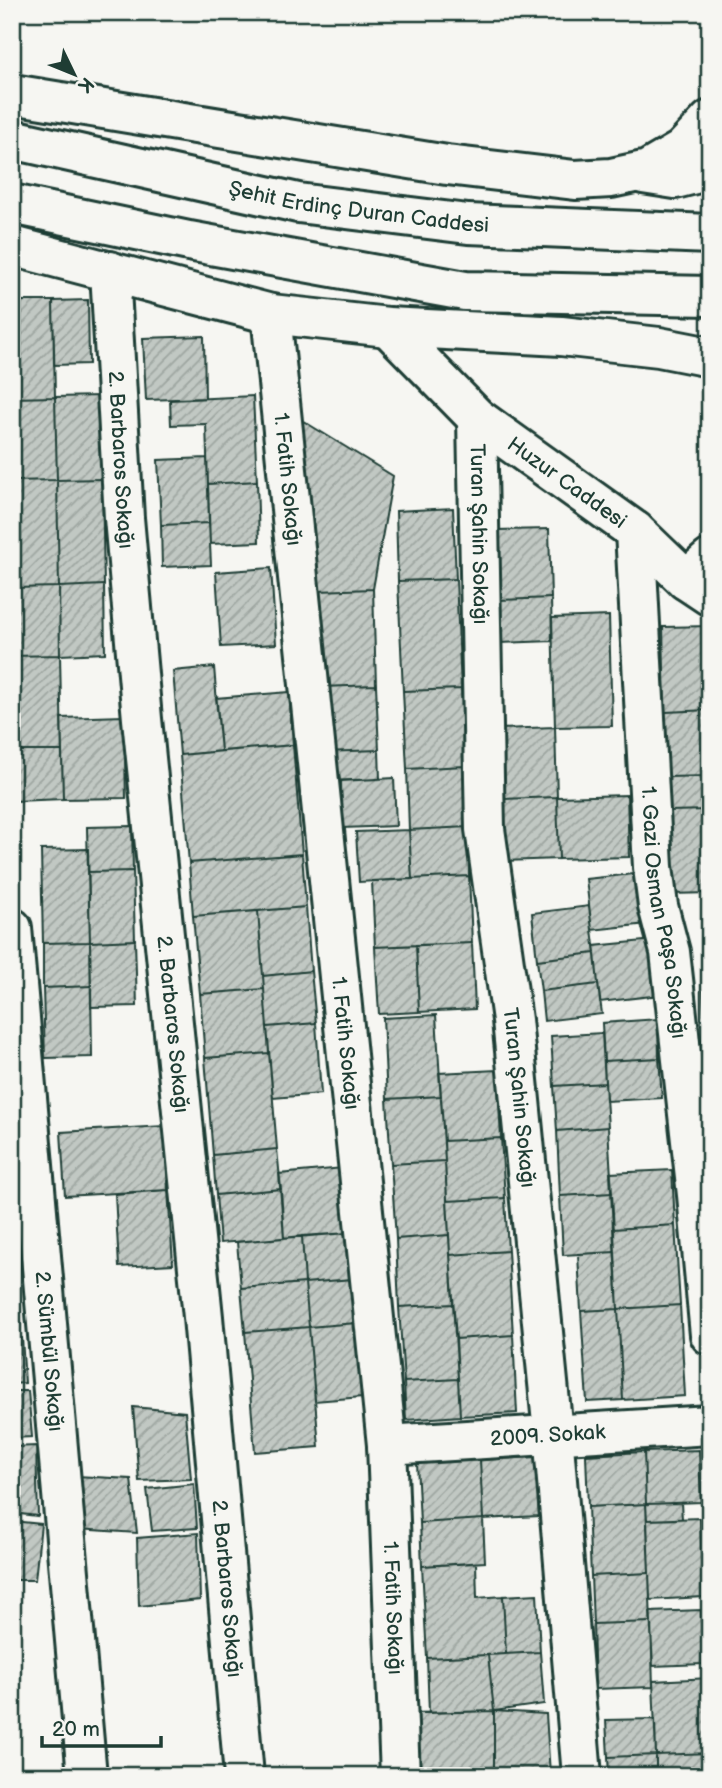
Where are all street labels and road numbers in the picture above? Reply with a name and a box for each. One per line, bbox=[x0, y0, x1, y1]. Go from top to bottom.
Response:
street label: Şehit Erdinç Duran Caddesi bbox=[226, 175, 490, 237]
street label: 2. Barbaros Sokağı bbox=[103, 370, 139, 550]
street label: 1. Fatih Sokağı bbox=[269, 411, 307, 547]
street label: Huzur Caddesi bbox=[503, 431, 632, 534]
street label: Turan Şahin Sokağı bbox=[465, 443, 494, 625]
street label: 1. Gazi Osman Paşa Sokağı bbox=[636, 786, 692, 1040]
street label: 2. Barbaros Sokağı bbox=[152, 934, 195, 1114]
street label: 1. Fatih Sokağı bbox=[327, 975, 365, 1111]
street label: Turan Şahin Sokağı bbox=[498, 1006, 541, 1189]
street label: 2. Sümbül Sokağı bbox=[30, 1270, 69, 1433]
street label: 2009. Sokak bbox=[489, 1419, 607, 1451]
street label: 2. Barbaros Sokağı bbox=[207, 1499, 248, 1678]
street label: 1. Fatih Sokağı bbox=[378, 1541, 409, 1675]

